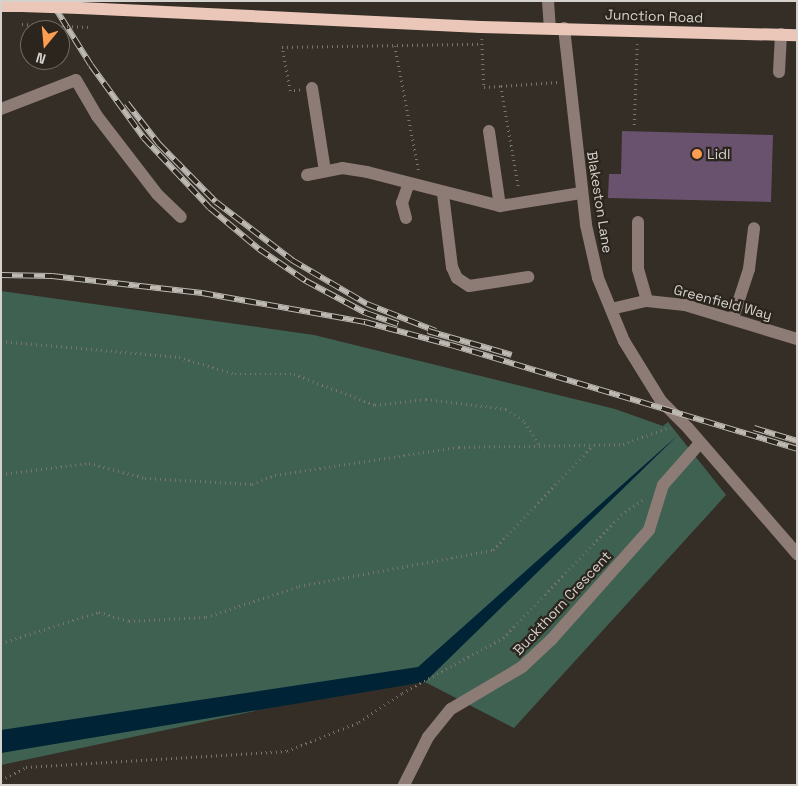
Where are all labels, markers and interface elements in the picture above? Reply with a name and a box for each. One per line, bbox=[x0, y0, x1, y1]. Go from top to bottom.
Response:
street label: Junction Road bbox=[605, 6, 703, 26]
north arrow bbox=[20, 20, 70, 70]
text: N bbox=[34, 48, 48, 68]
place label: Lidl bbox=[707, 146, 731, 162]
marker: Lidl bbox=[691, 148, 703, 160]
street label: Blakeston Lane bbox=[584, 150, 616, 254]
street label: Greenfield Way bbox=[672, 281, 774, 323]
street label: Buckthorn Crescent bbox=[509, 548, 615, 658]

